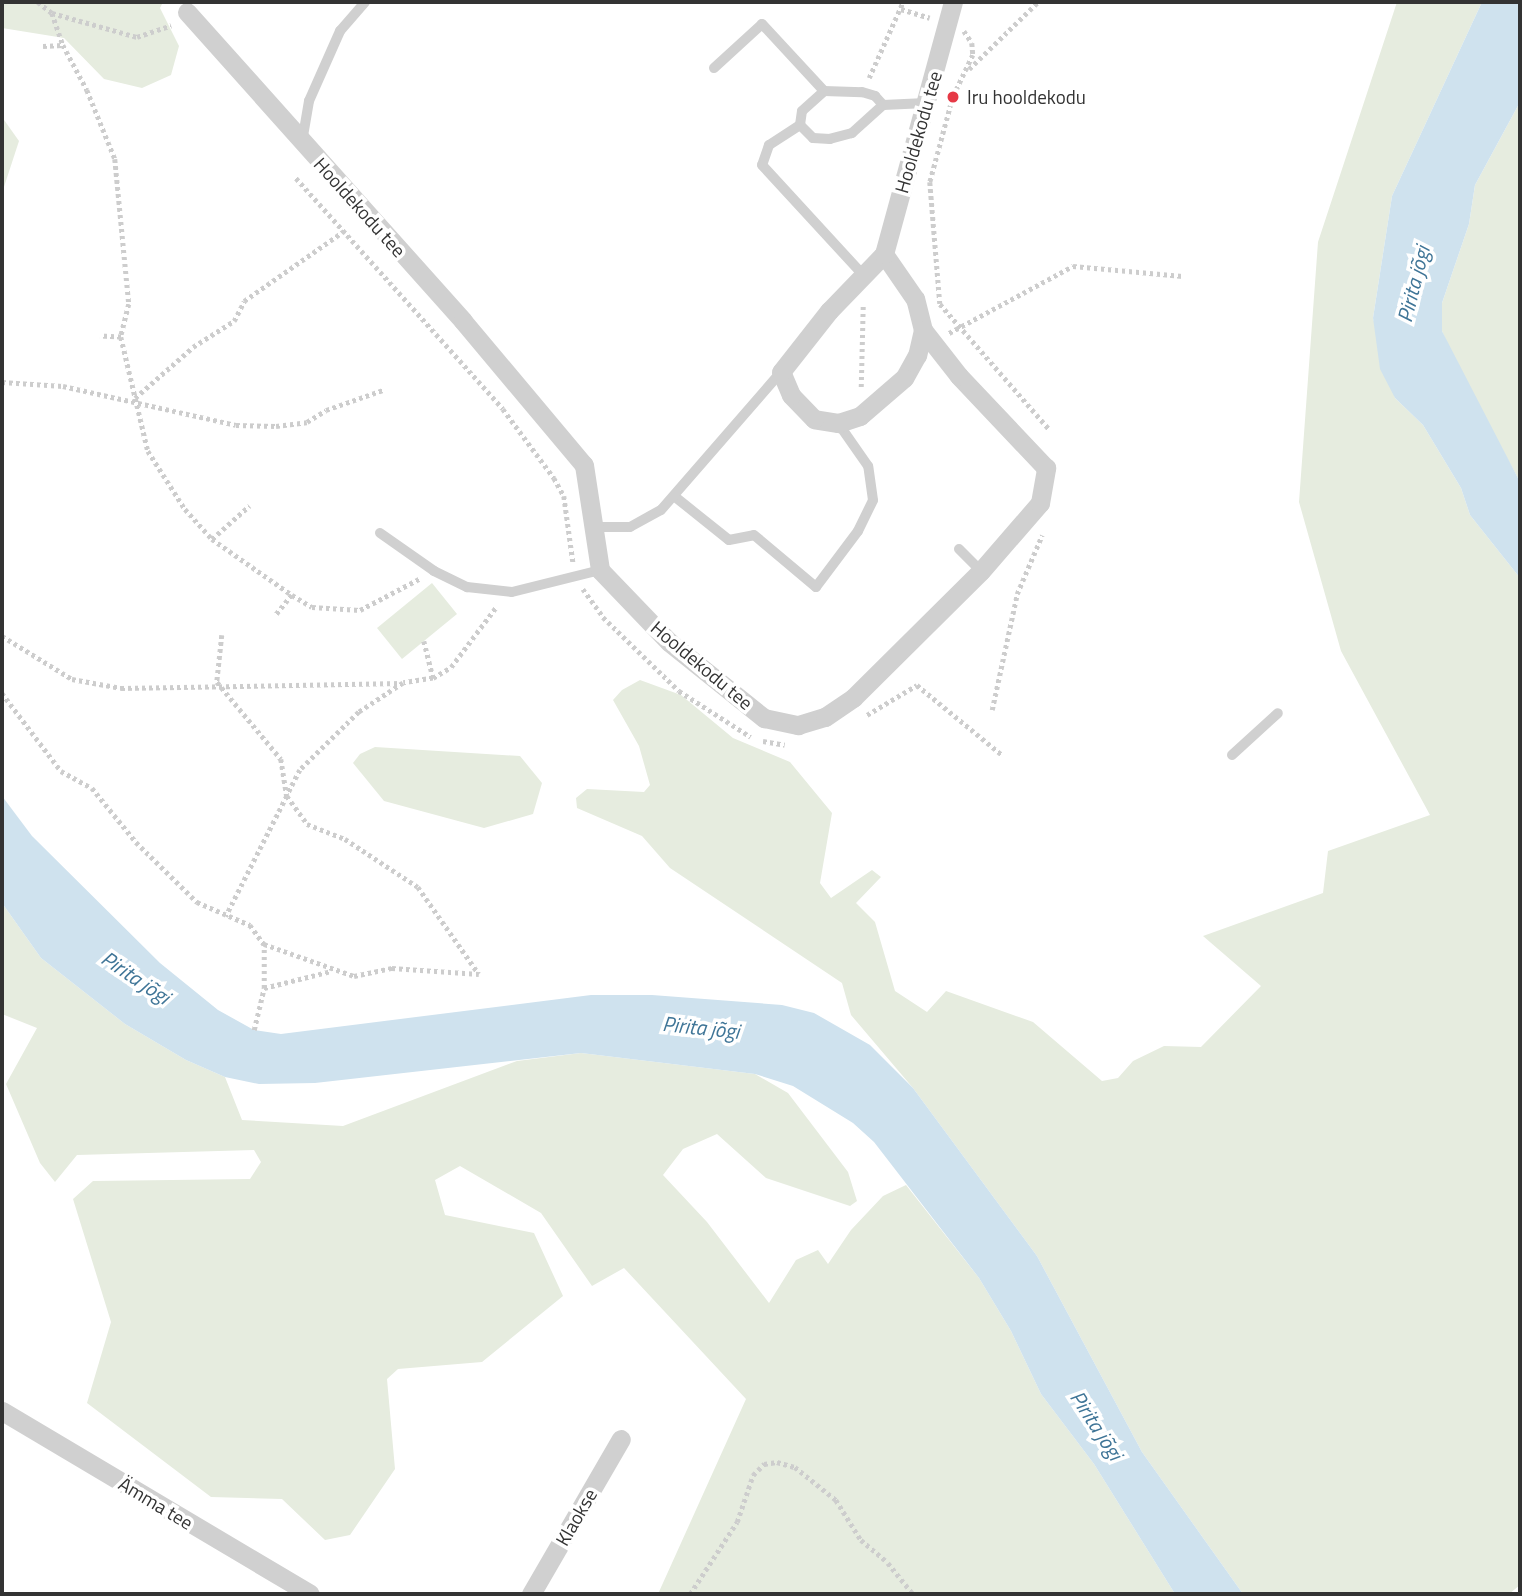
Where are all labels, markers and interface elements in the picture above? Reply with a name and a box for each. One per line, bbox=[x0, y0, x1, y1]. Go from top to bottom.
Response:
street label: Hooldekodu tee bbox=[890, 68, 946, 196]
place label: Iru hooldekodu bbox=[967, 86, 1086, 108]
marker: Iru hooldekodu bbox=[945, 89, 961, 105]
street label: Hooldekodu tee bbox=[309, 153, 411, 261]
water label: Pirita jõgi bbox=[1391, 243, 1435, 325]
street label: Hooldekodu tee bbox=[646, 616, 758, 714]
water label: Pirita jõgi bbox=[97, 945, 175, 1009]
water label: Pirita jõgi bbox=[661, 1010, 741, 1044]
water label: Pirita jõgi bbox=[1065, 1386, 1129, 1464]
street label: Ämma tee bbox=[115, 1472, 197, 1534]
street label: Klaokse bbox=[551, 1484, 601, 1550]

